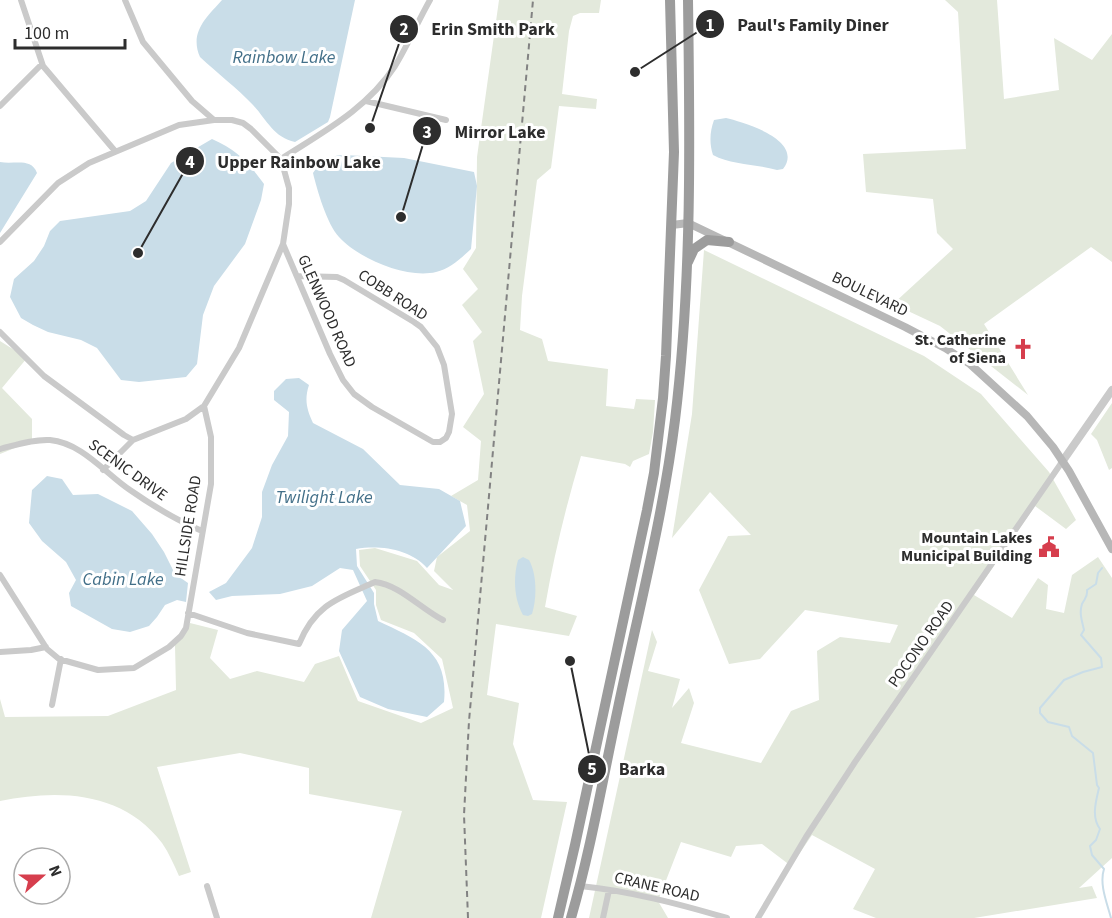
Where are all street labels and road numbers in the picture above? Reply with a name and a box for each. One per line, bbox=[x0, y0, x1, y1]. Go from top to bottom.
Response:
street label: GLENWOOD ROAD bbox=[292, 251, 362, 371]
street label: COBB ROAD bbox=[354, 264, 432, 326]
street label: BOULEVARD bbox=[828, 266, 912, 322]
street label: SCENIC DRIVE bbox=[84, 434, 172, 506]
street label: HILLSIDE ROAD bbox=[169, 474, 207, 578]
street label: POCONO ROAD bbox=[883, 596, 959, 692]
street label: CRANE ROAD bbox=[612, 867, 702, 908]

